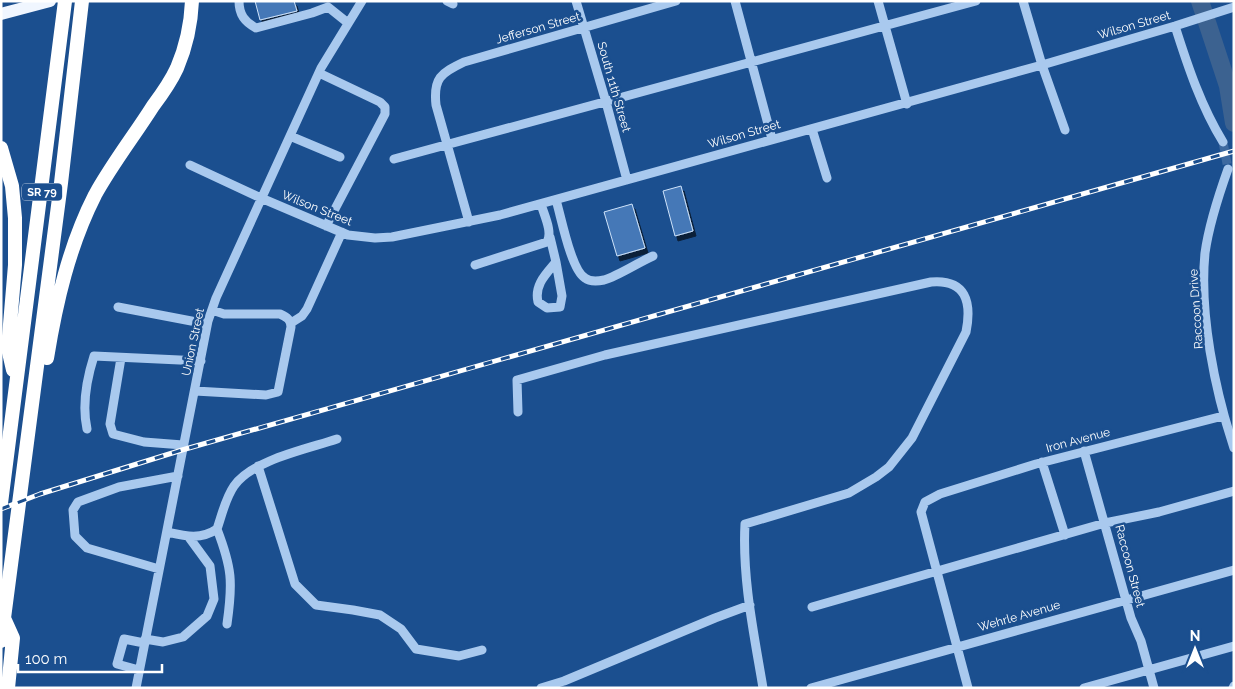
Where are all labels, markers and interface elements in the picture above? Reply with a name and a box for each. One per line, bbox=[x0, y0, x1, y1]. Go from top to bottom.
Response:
street label: Wilson Street bbox=[1096, 8, 1172, 42]
street label: Jefferson Street bbox=[494, 9, 582, 47]
street label: South 11th Street bbox=[594, 40, 634, 134]
street label: Wilson Street bbox=[706, 117, 782, 151]
road number: SR 79 bbox=[22, 183, 62, 200]
street label: Wilson Street bbox=[280, 188, 354, 228]
street label: Raccoon Drive bbox=[1186, 268, 1206, 350]
street label: Union Street bbox=[179, 307, 207, 377]
street label: Iron Avenue bbox=[1044, 425, 1112, 455]
street label: Raccoon Street bbox=[1112, 523, 1148, 609]
street label: Wehrle Avenue bbox=[976, 598, 1062, 634]
north arrow bbox=[1170, 624, 1220, 674]
text: N bbox=[1190, 628, 1200, 644]
scale bar bbox=[18, 642, 161, 674]
text: 100 m bbox=[25, 650, 67, 668]

